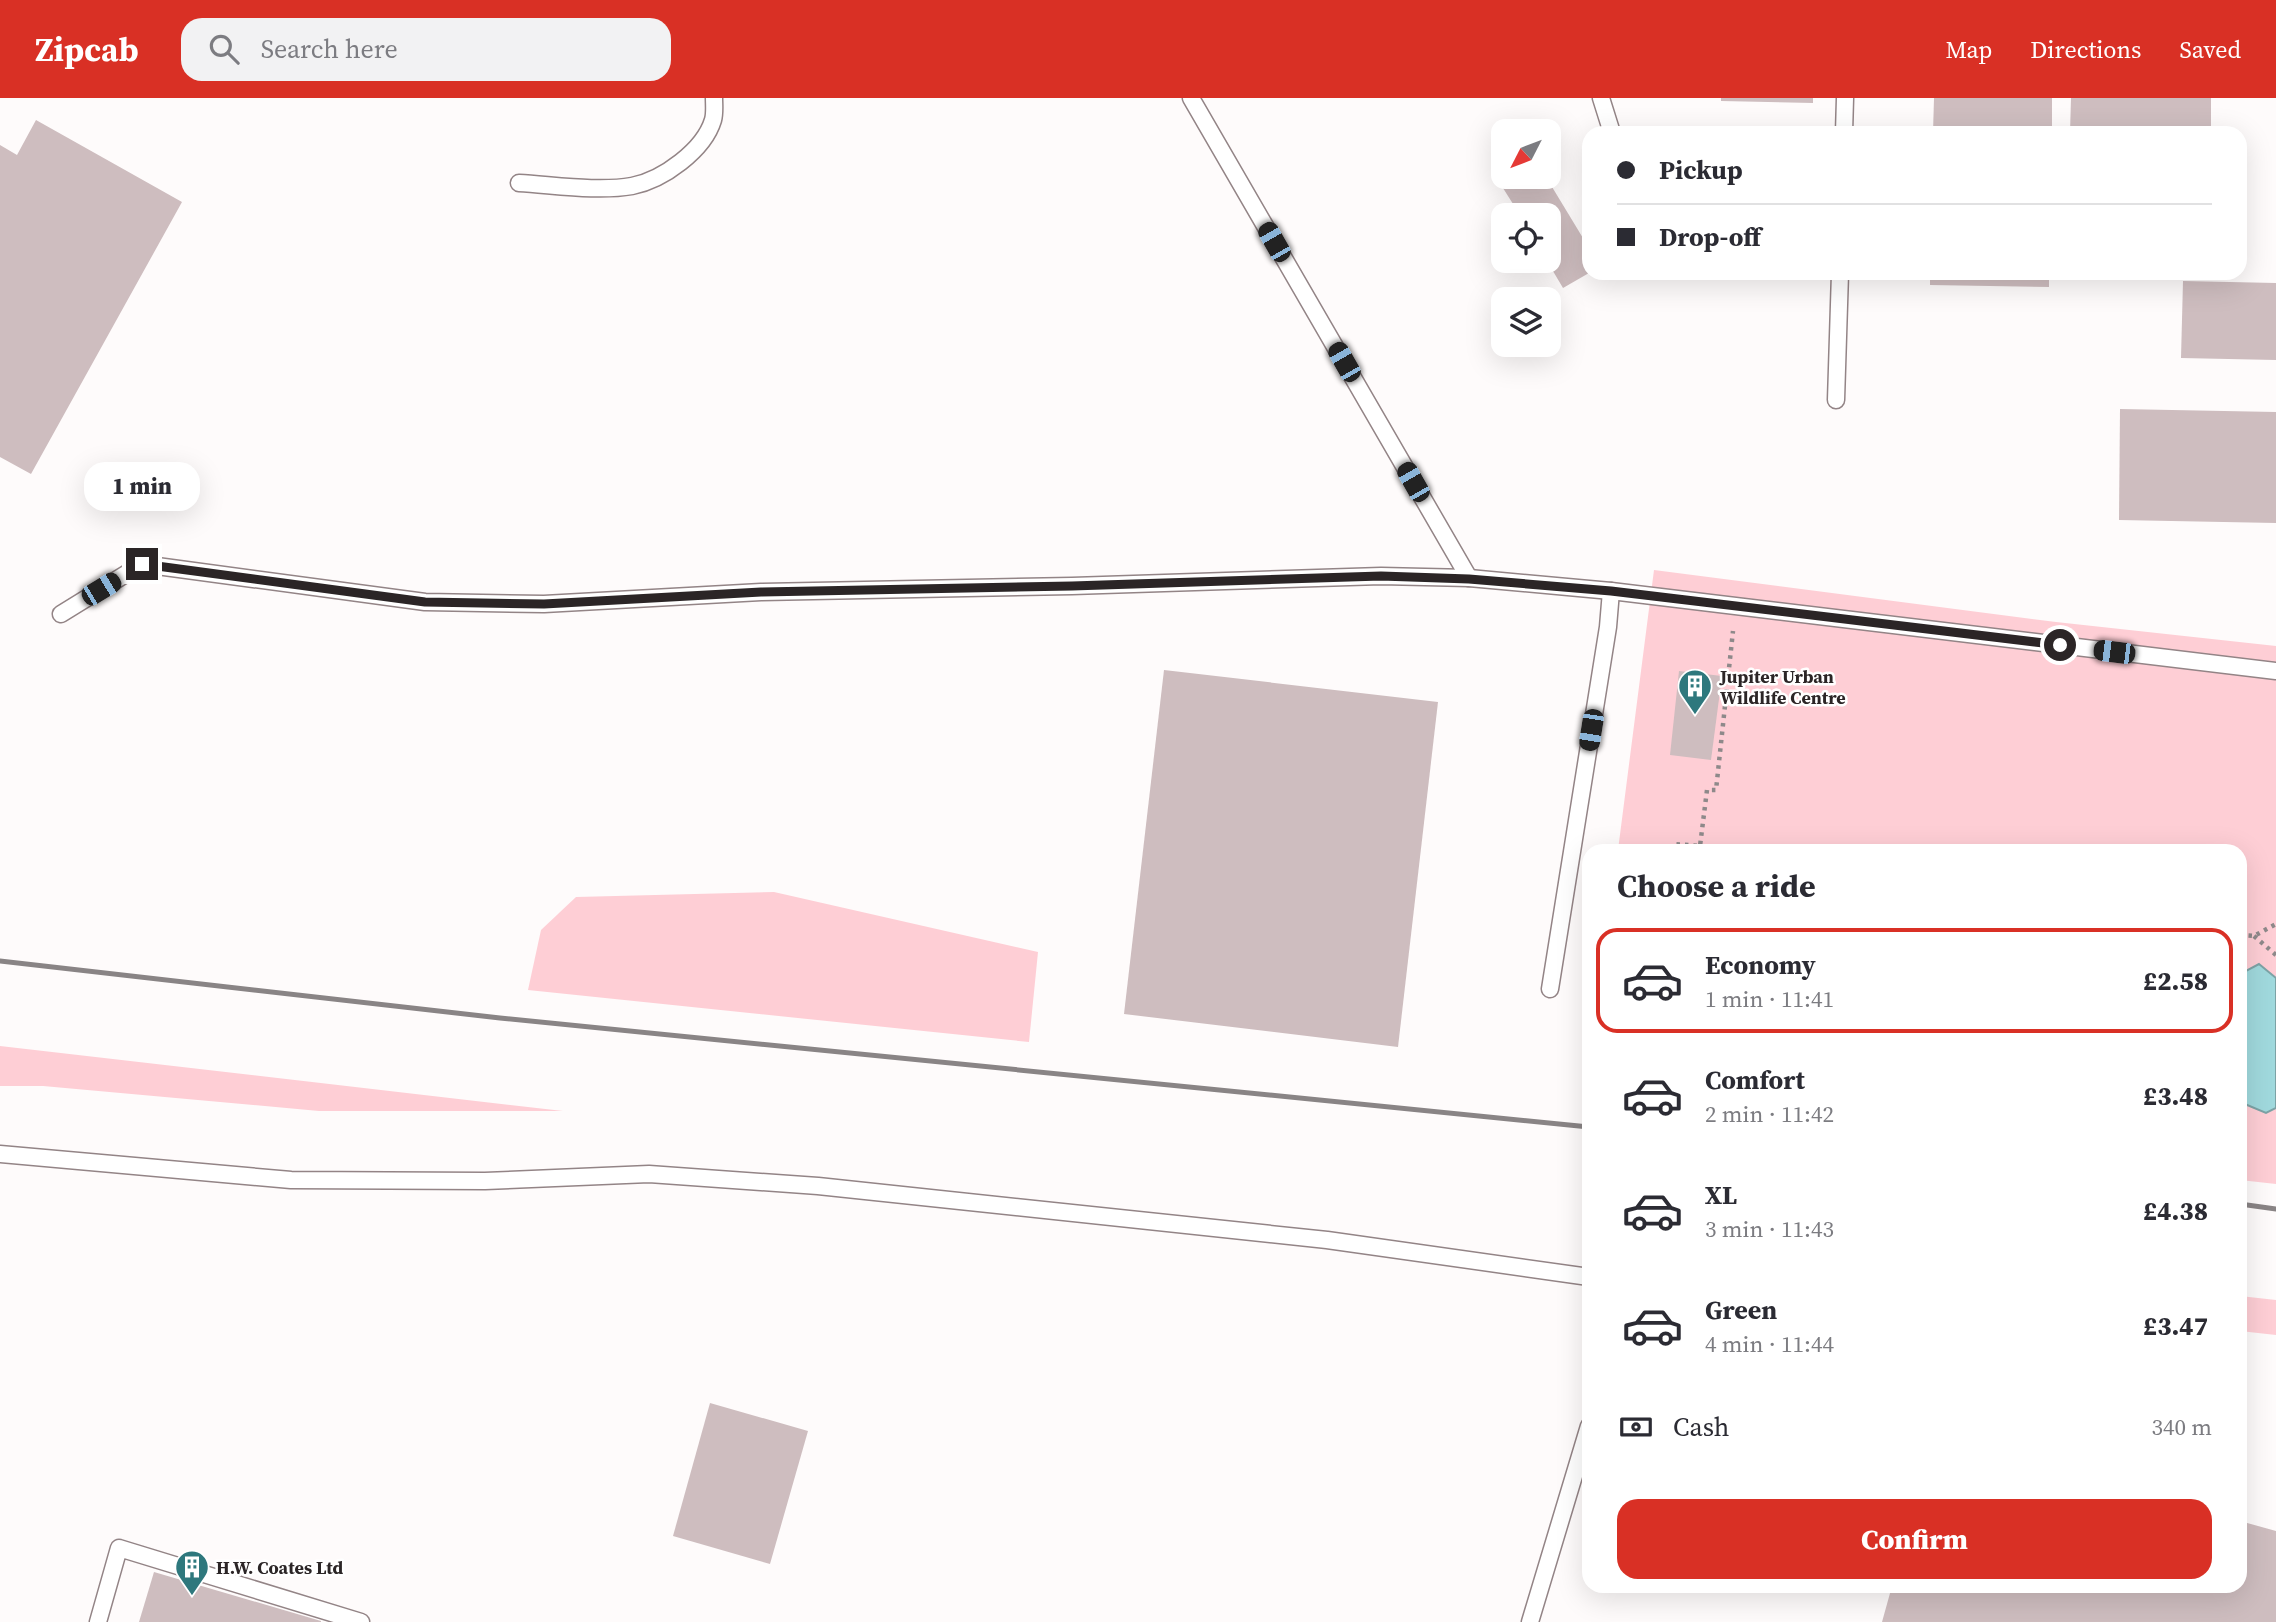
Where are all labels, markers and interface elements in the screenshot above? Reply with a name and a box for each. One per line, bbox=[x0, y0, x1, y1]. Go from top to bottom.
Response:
search box bbox=[181, 18, 671, 81]
text: Zipcab bbox=[35, 27, 139, 72]
icon: search bbox=[205, 30, 243, 68]
text: Search here bbox=[261, 31, 398, 67]
text: Map bbox=[1945, 33, 1992, 66]
text: Directions bbox=[2030, 33, 2141, 66]
text: Saved bbox=[2179, 33, 2241, 66]
north arrow bbox=[1491, 119, 1561, 189]
map controls bbox=[1491, 119, 1561, 357]
text: Pickup bbox=[1659, 152, 1743, 188]
button: locate bbox=[1491, 203, 1561, 273]
car bbox=[1255, 219, 1294, 265]
text: Drop-off bbox=[1659, 219, 1761, 255]
button: layers bbox=[1491, 287, 1561, 357]
car bbox=[1325, 339, 1364, 385]
car bbox=[1394, 459, 1433, 505]
callout: 1 min bbox=[84, 462, 200, 512]
text: 1 min bbox=[112, 470, 172, 502]
route end bbox=[126, 548, 158, 580]
car bbox=[78, 569, 125, 609]
route start bbox=[2044, 629, 2076, 661]
car bbox=[2092, 639, 2137, 665]
place label: Jupiter Urban Wildlife Centre bbox=[1719, 664, 1846, 710]
building icon: Jupiter Urban Wildlife Centre bbox=[1676, 667, 1714, 716]
car bbox=[1578, 708, 1605, 752]
text: Choose a ride bbox=[1617, 864, 1816, 908]
text: Economy bbox=[1705, 947, 1816, 983]
icon: car bbox=[1621, 949, 1684, 1012]
text: £2.58 bbox=[2143, 963, 2208, 999]
text: 1 min · 11:41 bbox=[1705, 983, 1834, 1015]
text: Comfort bbox=[1705, 1062, 1805, 1098]
icon: car bbox=[1621, 1064, 1684, 1127]
text: £3.48 bbox=[2143, 1078, 2208, 1114]
text: 2 min · 11:42 bbox=[1705, 1098, 1834, 1130]
text: XL bbox=[1705, 1177, 1737, 1213]
icon: car bbox=[1621, 1179, 1684, 1242]
text: £4.38 bbox=[2143, 1193, 2208, 1229]
text: 3 min · 11:43 bbox=[1705, 1213, 1834, 1245]
text: Green bbox=[1705, 1292, 1777, 1328]
icon: car bbox=[1621, 1294, 1684, 1357]
text: £3.47 bbox=[2143, 1308, 2208, 1344]
text: 4 min · 11:44 bbox=[1705, 1328, 1834, 1360]
icon: cash bbox=[1617, 1408, 1655, 1446]
text: Cash bbox=[1673, 1409, 1729, 1445]
text: 340 m bbox=[2151, 1411, 2212, 1443]
button: Confirm bbox=[1617, 1499, 2212, 1579]
building icon: H.W. Coates Ltd bbox=[173, 1548, 211, 1597]
place label: H.W. Coates Ltd bbox=[216, 1555, 344, 1580]

